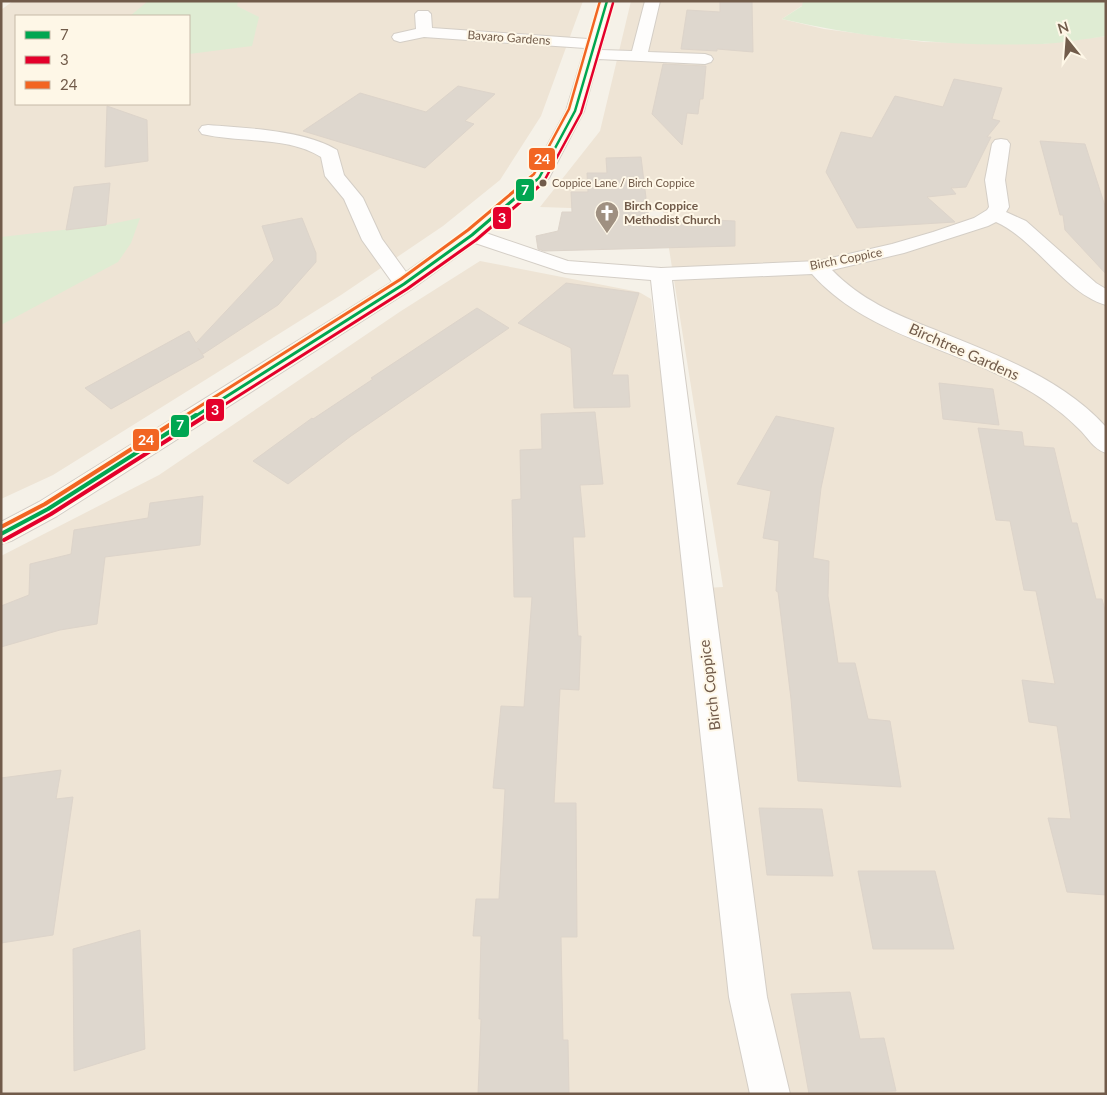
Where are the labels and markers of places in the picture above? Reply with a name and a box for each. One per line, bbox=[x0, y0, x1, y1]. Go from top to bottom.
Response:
place label: Coppice Lane / Birch Coppice bbox=[552, 176, 695, 189]
marker: Coppice Lane / Birch Coppice bbox=[538, 178, 548, 188]
place label: Birch Coppice Methodist Church bbox=[624, 198, 721, 227]
church icon: Birch Coppice Methodist Church bbox=[594, 200, 620, 234]

